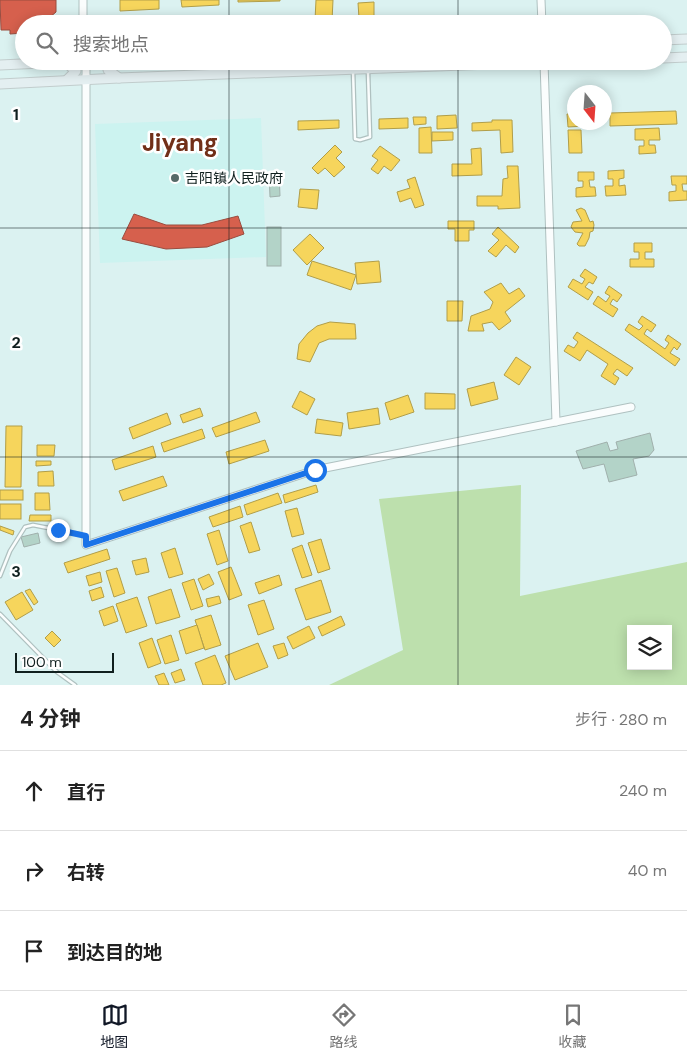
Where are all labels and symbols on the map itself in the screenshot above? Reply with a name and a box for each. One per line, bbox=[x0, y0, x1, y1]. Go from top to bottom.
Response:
north arrow bbox=[567, 85, 612, 130]
text: 1 bbox=[13, 104, 19, 125]
district label: Jiyang bbox=[142, 127, 218, 158]
place label: 吉阳镇人民政府 bbox=[185, 169, 283, 187]
marker: 吉阳镇人民政府 bbox=[169, 172, 181, 184]
text: 2 bbox=[11, 332, 21, 353]
route start bbox=[304, 459, 327, 482]
route end bbox=[47, 519, 70, 542]
text: 3 bbox=[11, 561, 21, 582]
scale bar bbox=[15, 650, 114, 673]

